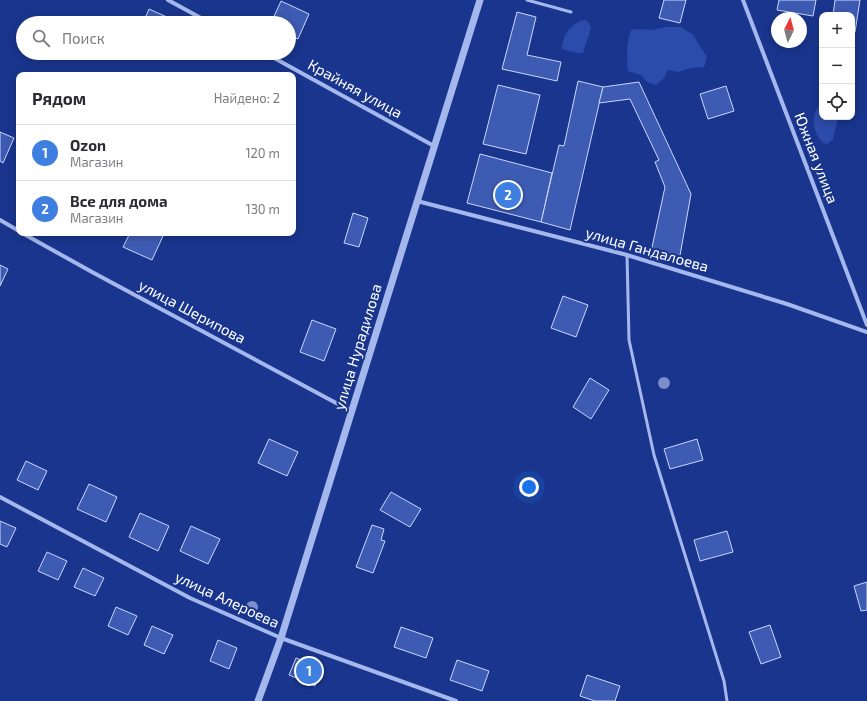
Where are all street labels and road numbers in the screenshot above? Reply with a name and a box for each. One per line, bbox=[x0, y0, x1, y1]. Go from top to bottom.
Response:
street label: Крайняя улица bbox=[305, 55, 406, 122]
street label: Южная улица bbox=[790, 110, 843, 206]
street label: улица Гандалоева bbox=[583, 223, 711, 276]
street label: улица Шерипова bbox=[135, 275, 249, 348]
street label: улица Нурадилова bbox=[329, 281, 386, 412]
street label: улица Алероева bbox=[172, 567, 282, 632]

